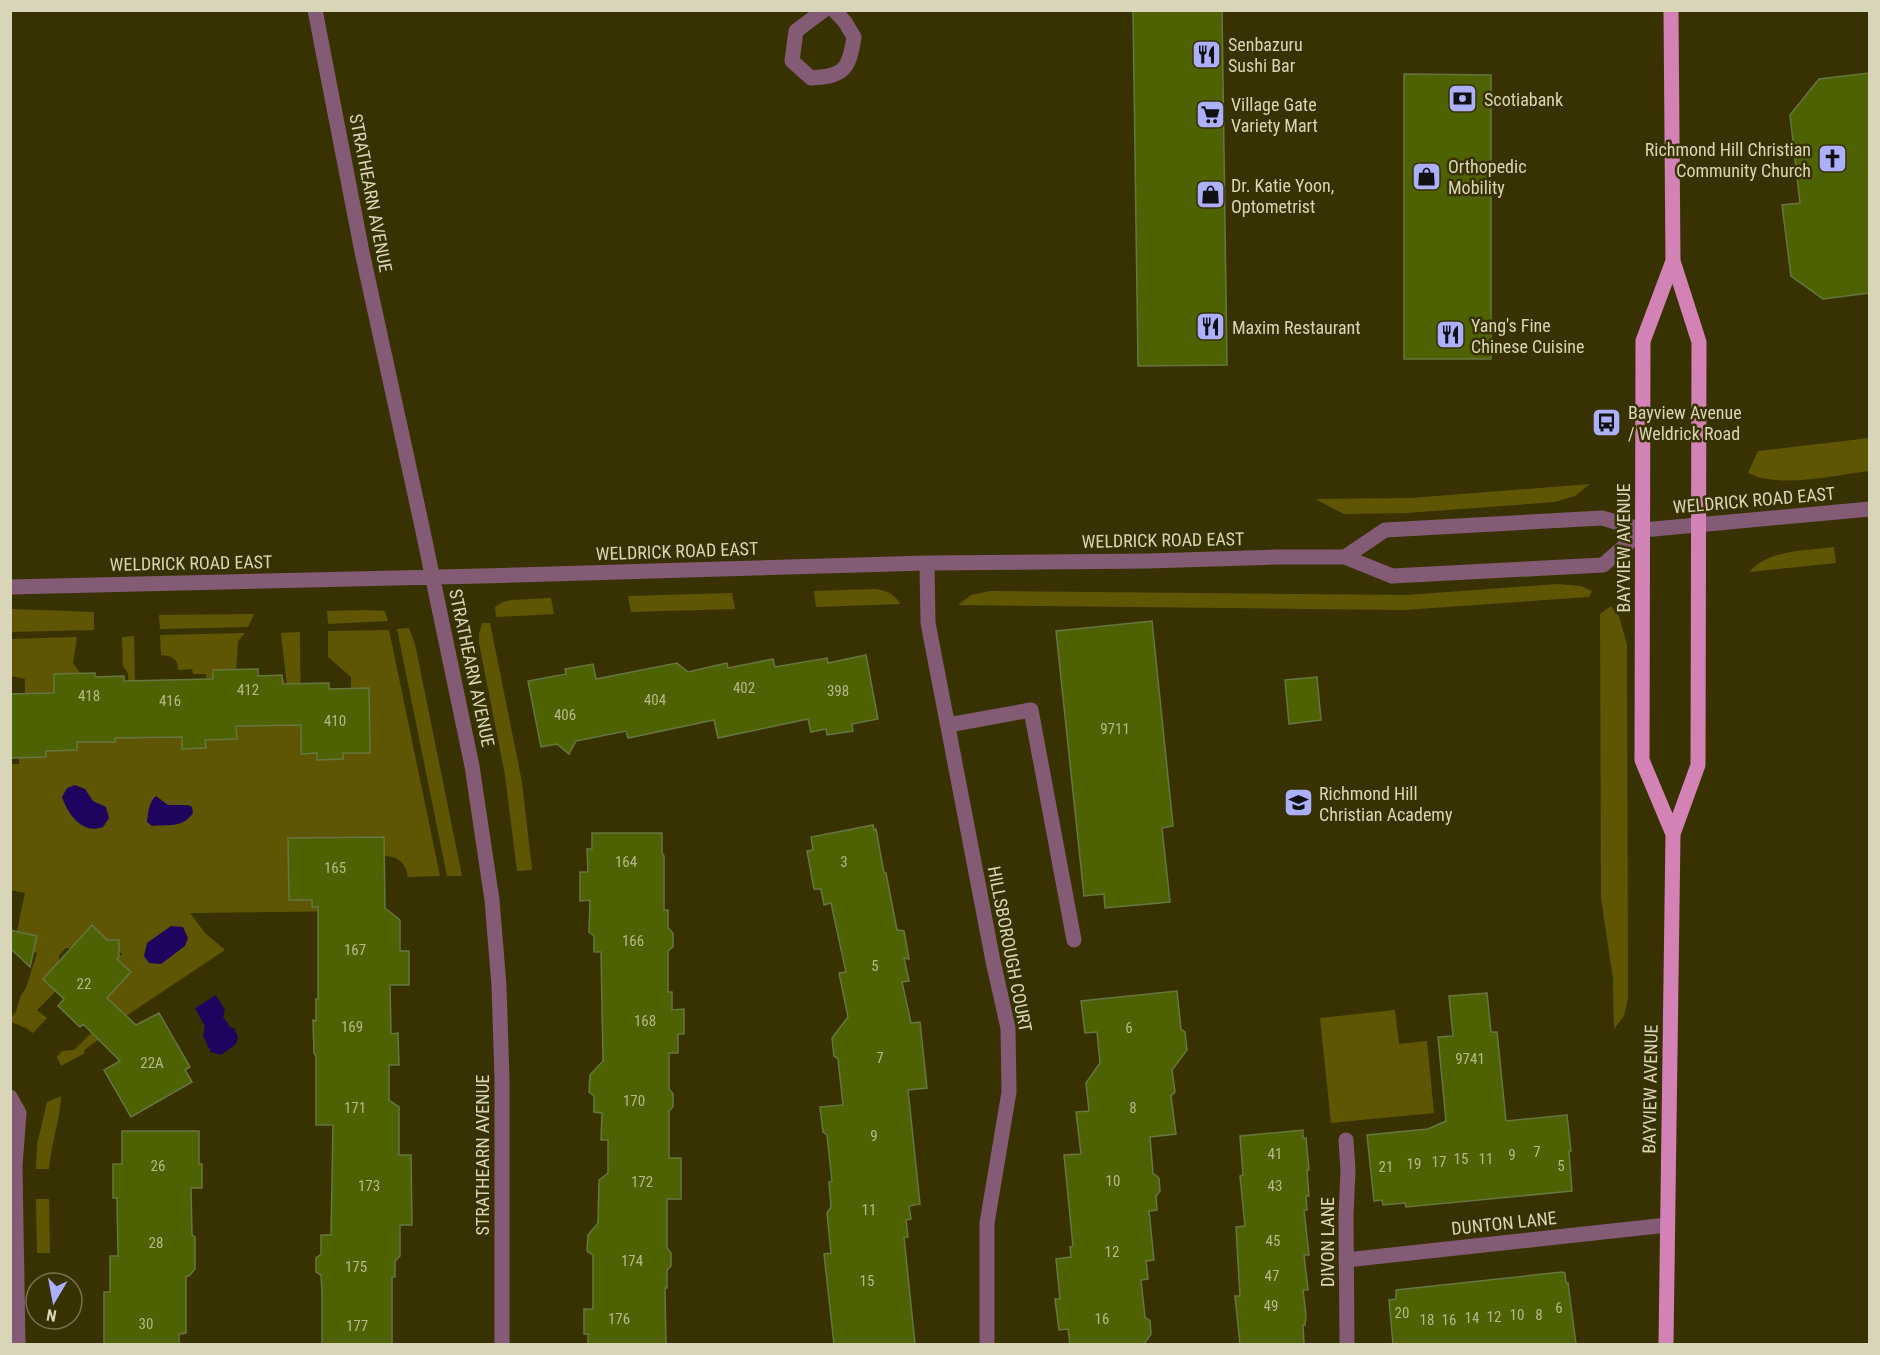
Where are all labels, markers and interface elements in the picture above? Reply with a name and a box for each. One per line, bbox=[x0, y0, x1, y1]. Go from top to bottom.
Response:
place label: Senbazuru Sushi Bar bbox=[1228, 34, 1303, 76]
restaurant icon: Senbazuru Sushi Bar bbox=[1191, 38, 1223, 70]
bank icon: Scotiabank bbox=[1447, 83, 1479, 115]
place label: Scotiabank bbox=[1484, 89, 1563, 110]
place label: Village Gate Variety Mart bbox=[1231, 94, 1318, 136]
supermarket icon: Village Gate Variety Mart bbox=[1194, 98, 1226, 130]
street label: STRATHEARN AVENUE bbox=[345, 112, 397, 274]
place label: Richmond Hill Christian Community Church bbox=[1645, 139, 1811, 181]
church icon: Richmond Hill Christian Community Church bbox=[1816, 143, 1848, 175]
place label: Orthopedic Mobility bbox=[1448, 156, 1527, 198]
shop icon: Orthopedic Mobility bbox=[1411, 160, 1443, 192]
place label: Dr. Katie Yoon, Optometrist bbox=[1231, 175, 1334, 217]
shop icon: Dr. Katie Yoon, Optometrist bbox=[1194, 179, 1226, 211]
restaurant icon: Maxim Restaurant bbox=[1195, 311, 1227, 343]
place label: Yang's Fine Chinese Cuisine bbox=[1471, 315, 1585, 357]
place label: Maxim Restaurant bbox=[1232, 317, 1361, 338]
restaurant icon: Yang's Fine Chinese Cuisine bbox=[1434, 319, 1466, 351]
place label: Bayview Avenue / Weldrick Road bbox=[1628, 402, 1742, 444]
bus stop icon: Bayview Avenue / Weldrick Road bbox=[1591, 406, 1623, 438]
street label: WELDRICK ROAD EAST bbox=[1672, 482, 1836, 518]
street label: BAYVIEW AVENUE bbox=[1613, 483, 1634, 613]
street label: WELDRICK ROAD EAST bbox=[1081, 528, 1245, 552]
street label: WELDRICK ROAD EAST bbox=[595, 538, 759, 564]
street label: WELDRICK ROAD EAST bbox=[109, 551, 273, 575]
street label: STRATHEARN AVENUE bbox=[445, 587, 499, 749]
house number: 402 bbox=[733, 679, 755, 697]
house number: 412 bbox=[237, 681, 259, 699]
house number: 398 bbox=[827, 682, 849, 700]
house number: 418 bbox=[78, 687, 100, 705]
house number: 404 bbox=[644, 691, 666, 709]
house number: 416 bbox=[159, 692, 181, 710]
house number: 406 bbox=[554, 706, 576, 724]
house number: 410 bbox=[324, 712, 346, 730]
house number: 9711 bbox=[1100, 720, 1130, 738]
place label: Richmond Hill Christian Academy bbox=[1319, 783, 1453, 825]
school or university icon: Richmond Hill Christian Academy bbox=[1282, 787, 1314, 819]
house number: 164 bbox=[615, 853, 637, 871]
house number: 3 bbox=[840, 853, 848, 871]
house number: 165 bbox=[324, 859, 346, 877]
street label: HILLSBOROUGH COURT bbox=[984, 864, 1036, 1034]
house number: 166 bbox=[622, 932, 644, 950]
house number: 167 bbox=[344, 941, 366, 959]
house number: 5 bbox=[871, 957, 879, 975]
house number: 22 bbox=[77, 975, 91, 993]
house number: 168 bbox=[634, 1012, 656, 1030]
house number: 169 bbox=[341, 1018, 363, 1036]
house number: 6 bbox=[1125, 1019, 1133, 1037]
street label: BAYVIEW AVENUE bbox=[1638, 1024, 1662, 1154]
house number: 7 bbox=[876, 1049, 884, 1067]
house number: 9741 bbox=[1455, 1050, 1485, 1068]
house number: 22A bbox=[140, 1054, 164, 1072]
street label: STRATHEARN AVENUE bbox=[472, 1074, 493, 1236]
house number: 170 bbox=[623, 1092, 645, 1110]
house number: 171 bbox=[344, 1099, 366, 1117]
house number: 8 bbox=[1129, 1099, 1137, 1117]
house number: 9 bbox=[870, 1127, 878, 1145]
house number: 7 bbox=[1533, 1143, 1541, 1161]
house number: 41 bbox=[1268, 1145, 1282, 1163]
house number: 9 bbox=[1508, 1146, 1516, 1164]
house number: 15 bbox=[1454, 1150, 1468, 1168]
house number: 11 bbox=[1479, 1150, 1493, 1168]
house number: 17 bbox=[1432, 1153, 1446, 1171]
house number: 19 bbox=[1407, 1155, 1421, 1173]
house number: 26 bbox=[151, 1157, 165, 1175]
house number: 5 bbox=[1557, 1157, 1565, 1175]
house number: 21 bbox=[1379, 1158, 1393, 1176]
house number: 10 bbox=[1106, 1172, 1120, 1190]
house number: 172 bbox=[631, 1173, 653, 1191]
house number: 173 bbox=[358, 1177, 380, 1195]
house number: 43 bbox=[1268, 1177, 1282, 1195]
street label: DIVON LANE bbox=[1317, 1197, 1338, 1287]
house number: 11 bbox=[862, 1201, 876, 1219]
street label: DUNTON LANE bbox=[1450, 1207, 1558, 1239]
house number: 45 bbox=[1266, 1232, 1280, 1250]
house number: 28 bbox=[149, 1234, 163, 1252]
house number: 12 bbox=[1105, 1243, 1119, 1261]
house number: 174 bbox=[621, 1252, 643, 1270]
house number: 175 bbox=[345, 1258, 367, 1276]
house number: 47 bbox=[1265, 1267, 1279, 1285]
north arrow bbox=[24, 1271, 84, 1331]
house number: 15 bbox=[860, 1272, 874, 1290]
house number: 49 bbox=[1264, 1297, 1278, 1315]
house number: 6 bbox=[1555, 1299, 1563, 1317]
house number: 20 bbox=[1395, 1304, 1409, 1322]
text: N bbox=[45, 1305, 58, 1325]
house number: 10 bbox=[1510, 1306, 1524, 1324]
house number: 8 bbox=[1535, 1306, 1543, 1324]
house number: 12 bbox=[1487, 1308, 1501, 1326]
house number: 14 bbox=[1465, 1309, 1479, 1327]
house number: 176 bbox=[608, 1310, 630, 1328]
house number: 16 bbox=[1095, 1310, 1109, 1328]
house number: 18 bbox=[1420, 1311, 1434, 1329]
house number: 16 bbox=[1442, 1311, 1456, 1329]
house number: 30 bbox=[139, 1315, 153, 1333]
house number: 177 bbox=[346, 1317, 368, 1335]

